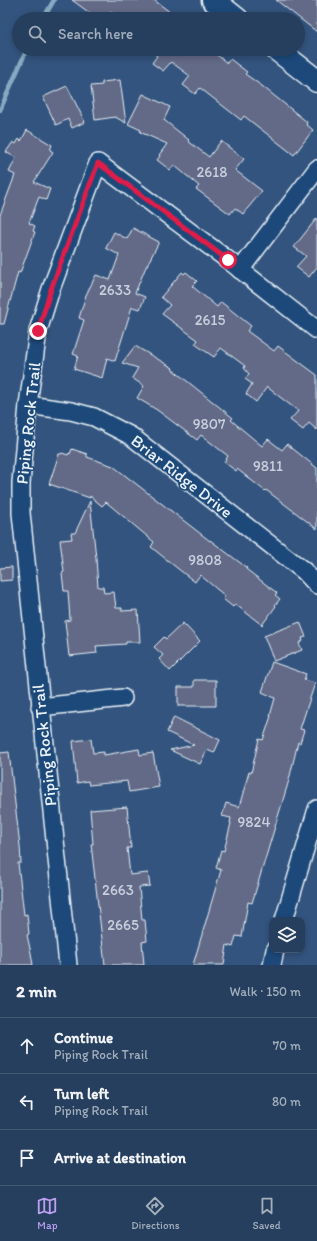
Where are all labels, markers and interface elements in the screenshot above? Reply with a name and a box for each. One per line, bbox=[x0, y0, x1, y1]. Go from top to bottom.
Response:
search box bbox=[12, 12, 305, 56]
icon: search bbox=[26, 23, 48, 45]
text: Search here bbox=[58, 25, 133, 43]
house number: 2618 bbox=[196, 163, 228, 181]
route start bbox=[219, 251, 237, 269]
house number: 2633 bbox=[99, 281, 131, 299]
house number: 2615 bbox=[195, 311, 225, 329]
route end bbox=[29, 322, 47, 340]
street label: Piping Rock Trail bbox=[12, 361, 44, 485]
house number: 9807 bbox=[193, 415, 226, 433]
street label: Briar Ridge Drive bbox=[127, 430, 237, 522]
house number: 9811 bbox=[253, 457, 283, 475]
house number: 9808 bbox=[188, 551, 222, 569]
street label: Piping Rock Trail bbox=[28, 683, 60, 807]
house number: 9824 bbox=[238, 813, 270, 831]
house number: 2663 bbox=[102, 881, 134, 899]
house number: 2665 bbox=[107, 916, 139, 934]
map controls bbox=[269, 917, 305, 953]
button: layers bbox=[269, 917, 305, 953]
text: 2 min bbox=[16, 981, 56, 1001]
text: Walk · 150 m bbox=[230, 984, 301, 999]
text: Continue bbox=[54, 1029, 113, 1047]
icon: ahead bbox=[16, 1035, 38, 1057]
text: 70 m bbox=[273, 1038, 301, 1053]
text: Piping Rock Trail bbox=[54, 1047, 148, 1062]
text: Turn left bbox=[54, 1085, 109, 1103]
icon: left bbox=[16, 1091, 38, 1113]
text: 80 m bbox=[272, 1094, 301, 1109]
text: Piping Rock Trail bbox=[54, 1103, 148, 1118]
icon: arrive bbox=[16, 1147, 38, 1169]
text: Arrive at destination bbox=[54, 1149, 186, 1167]
tab: Map bbox=[36, 1195, 58, 1232]
tab: Directions bbox=[131, 1195, 180, 1232]
tab: Saved bbox=[252, 1195, 281, 1232]

